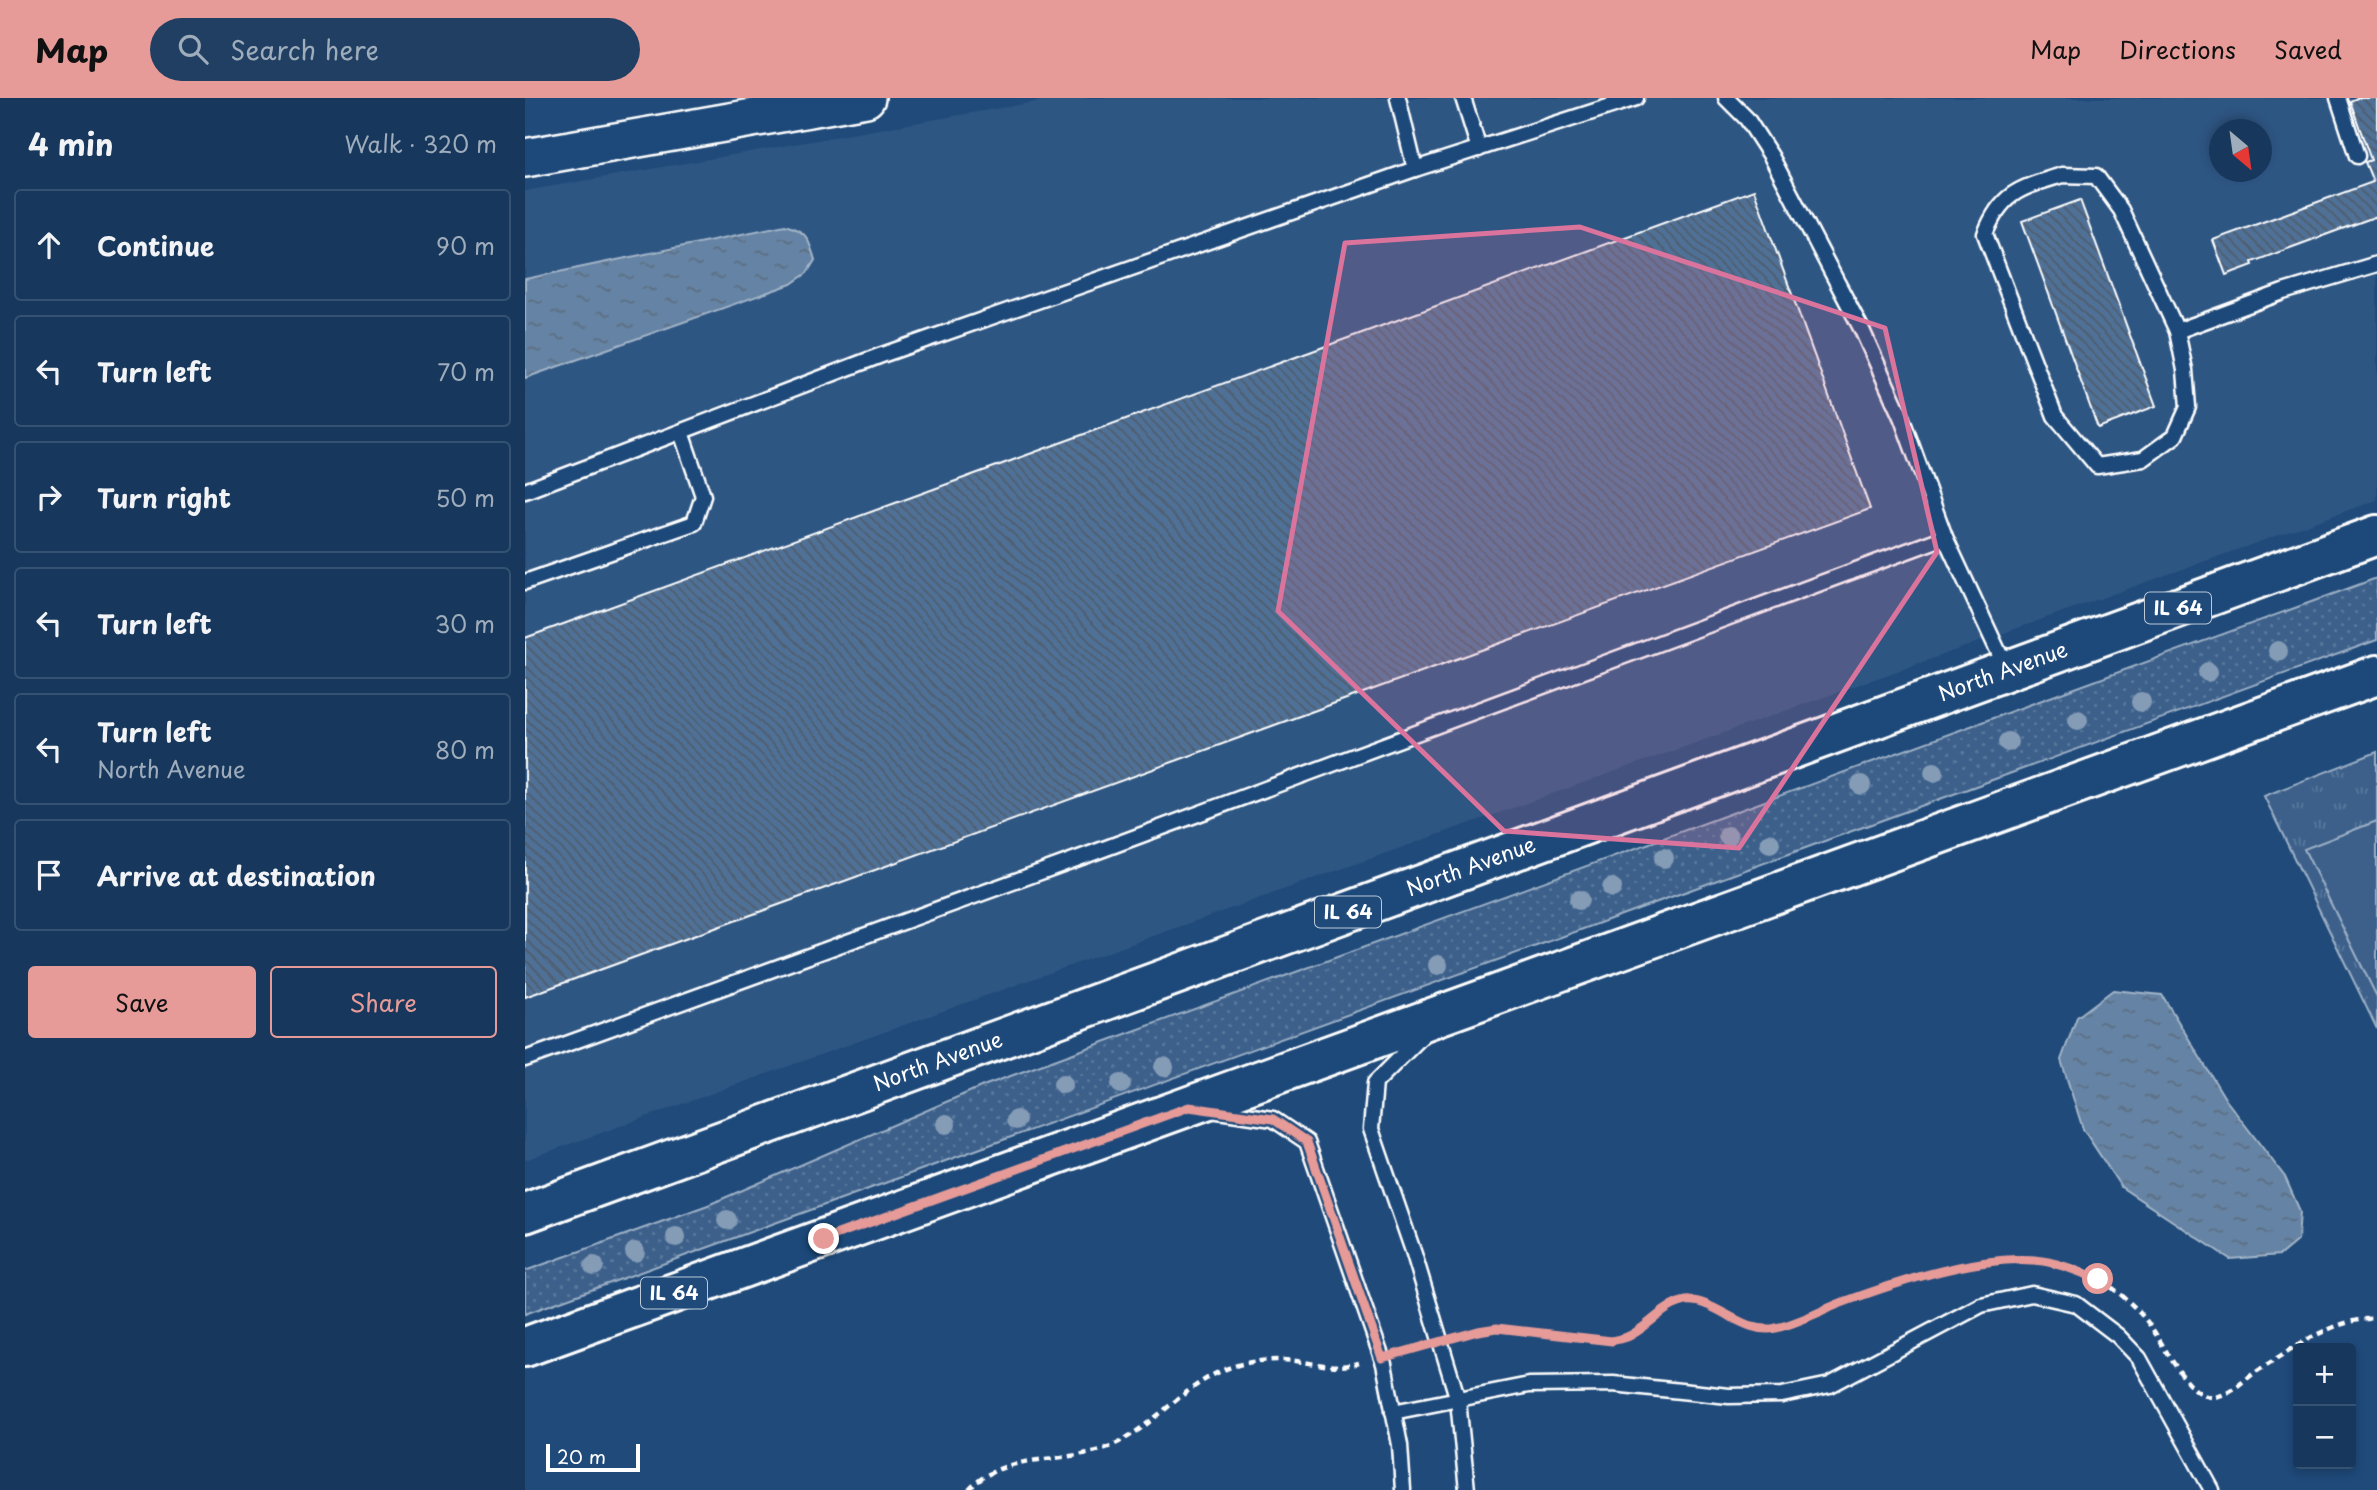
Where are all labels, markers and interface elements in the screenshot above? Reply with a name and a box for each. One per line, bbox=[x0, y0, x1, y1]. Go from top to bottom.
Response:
search box bbox=[150, 18, 640, 81]
text: Map bbox=[35, 24, 108, 74]
icon: search bbox=[174, 30, 212, 68]
text: Search here bbox=[230, 30, 379, 69]
text: Map bbox=[2030, 31, 2081, 67]
text: Directions bbox=[2119, 31, 2236, 67]
text: Saved bbox=[2274, 31, 2342, 67]
north arrow bbox=[2209, 119, 2272, 182]
text: 4 min bbox=[28, 121, 114, 166]
text: Walk · 320 m bbox=[344, 126, 497, 161]
icon: ahead bbox=[30, 226, 68, 264]
text: Continue bbox=[97, 226, 214, 265]
text: 90 m bbox=[436, 228, 495, 263]
icon: left bbox=[30, 352, 68, 390]
text: Turn left bbox=[97, 352, 212, 391]
text: 70 m bbox=[437, 354, 495, 389]
icon: right bbox=[30, 478, 68, 516]
text: Turn right bbox=[97, 478, 231, 517]
text: 50 m bbox=[435, 480, 495, 515]
road number: IL 64 bbox=[2145, 593, 2211, 624]
icon: left bbox=[30, 604, 68, 642]
text: Turn left bbox=[97, 604, 212, 643]
text: 30 m bbox=[434, 606, 495, 641]
street label: North Avenue bbox=[1933, 632, 2072, 708]
text: Turn left bbox=[97, 712, 212, 751]
icon: left bbox=[30, 730, 68, 768]
text: 80 m bbox=[435, 732, 495, 767]
text: North Avenue bbox=[97, 751, 246, 786]
street label: North Avenue bbox=[1401, 827, 1540, 903]
icon: arrive bbox=[30, 856, 68, 894]
text: Arrive at destination bbox=[97, 856, 376, 895]
road number: IL 64 bbox=[1315, 897, 1381, 928]
button: Save bbox=[28, 966, 256, 1038]
button: Share bbox=[270, 966, 497, 1038]
street label: North Avenue bbox=[868, 1022, 1007, 1098]
route end bbox=[808, 1223, 839, 1254]
route start bbox=[2082, 1263, 2113, 1294]
road number: IL 64 bbox=[641, 1278, 707, 1308]
map controls bbox=[2293, 1343, 2356, 1469]
button: + bbox=[2293, 1343, 2356, 1406]
button: − bbox=[2293, 1406, 2356, 1469]
scale bar bbox=[546, 1441, 641, 1473]
text: 20 m bbox=[557, 1442, 606, 1470]

